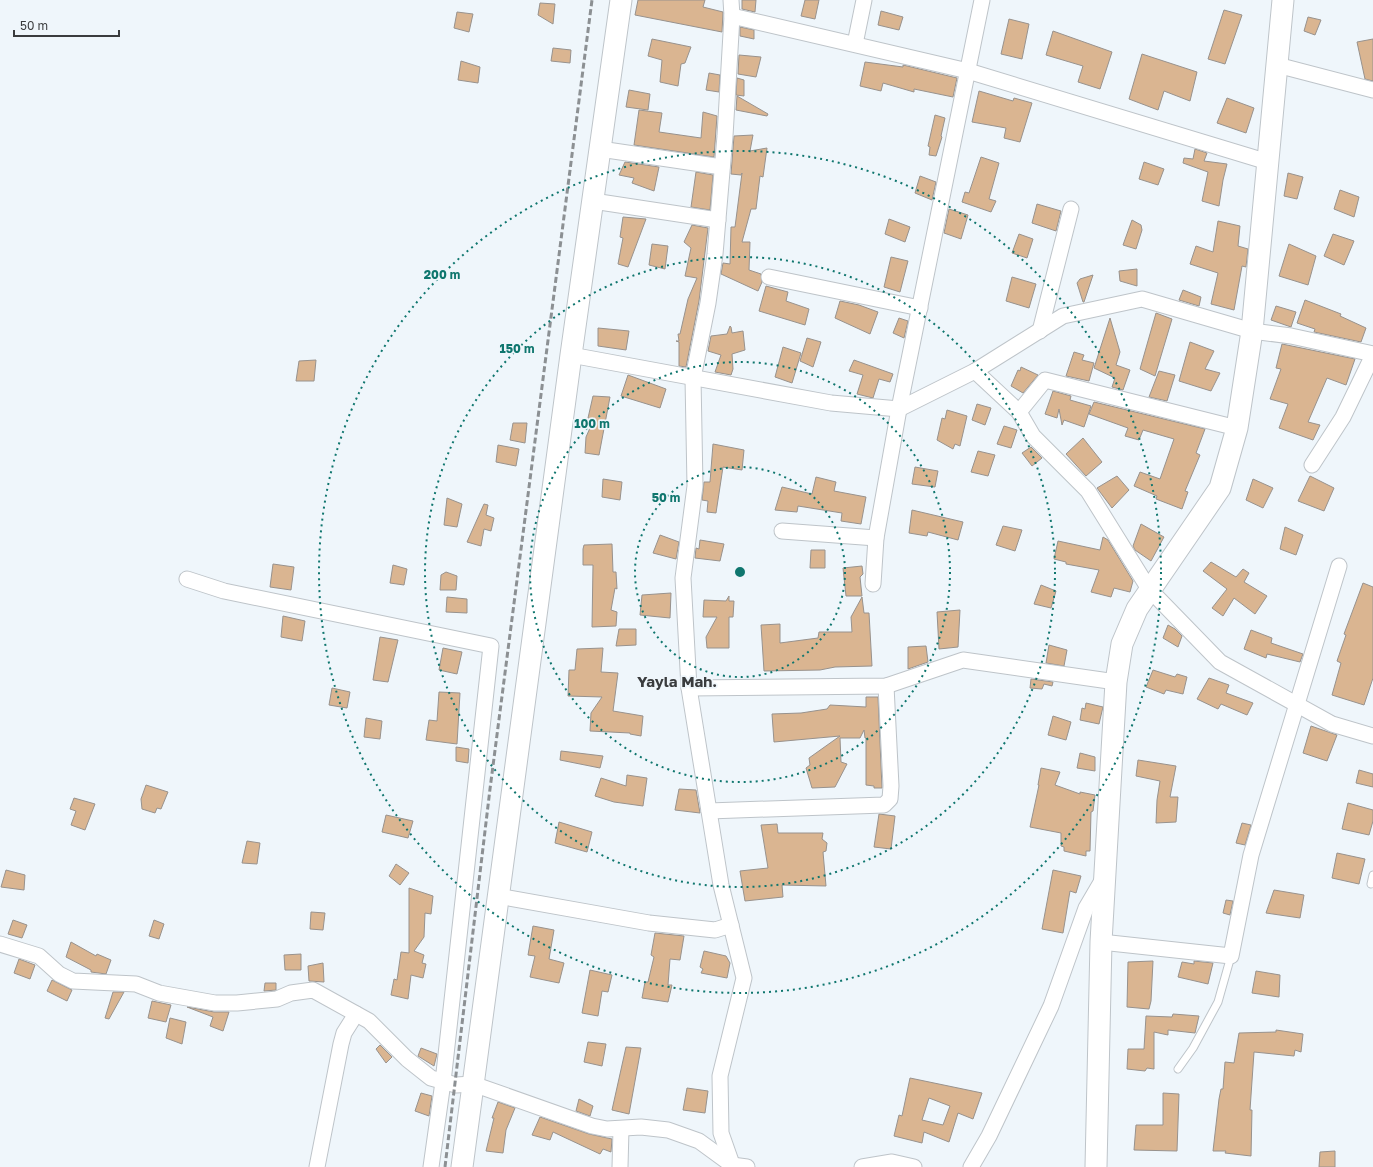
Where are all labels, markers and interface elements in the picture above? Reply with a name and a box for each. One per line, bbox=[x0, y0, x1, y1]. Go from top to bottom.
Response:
scale bar bbox=[14, 12, 119, 38]
text: 50 m bbox=[20, 18, 48, 33]
text: 200 m bbox=[424, 267, 460, 282]
text: 150 m bbox=[500, 341, 534, 356]
text: 100 m bbox=[574, 416, 610, 431]
text: 50 m bbox=[652, 490, 680, 505]
centre of rings bbox=[733, 565, 747, 579]
district label: Yayla Mah. bbox=[637, 672, 717, 690]

